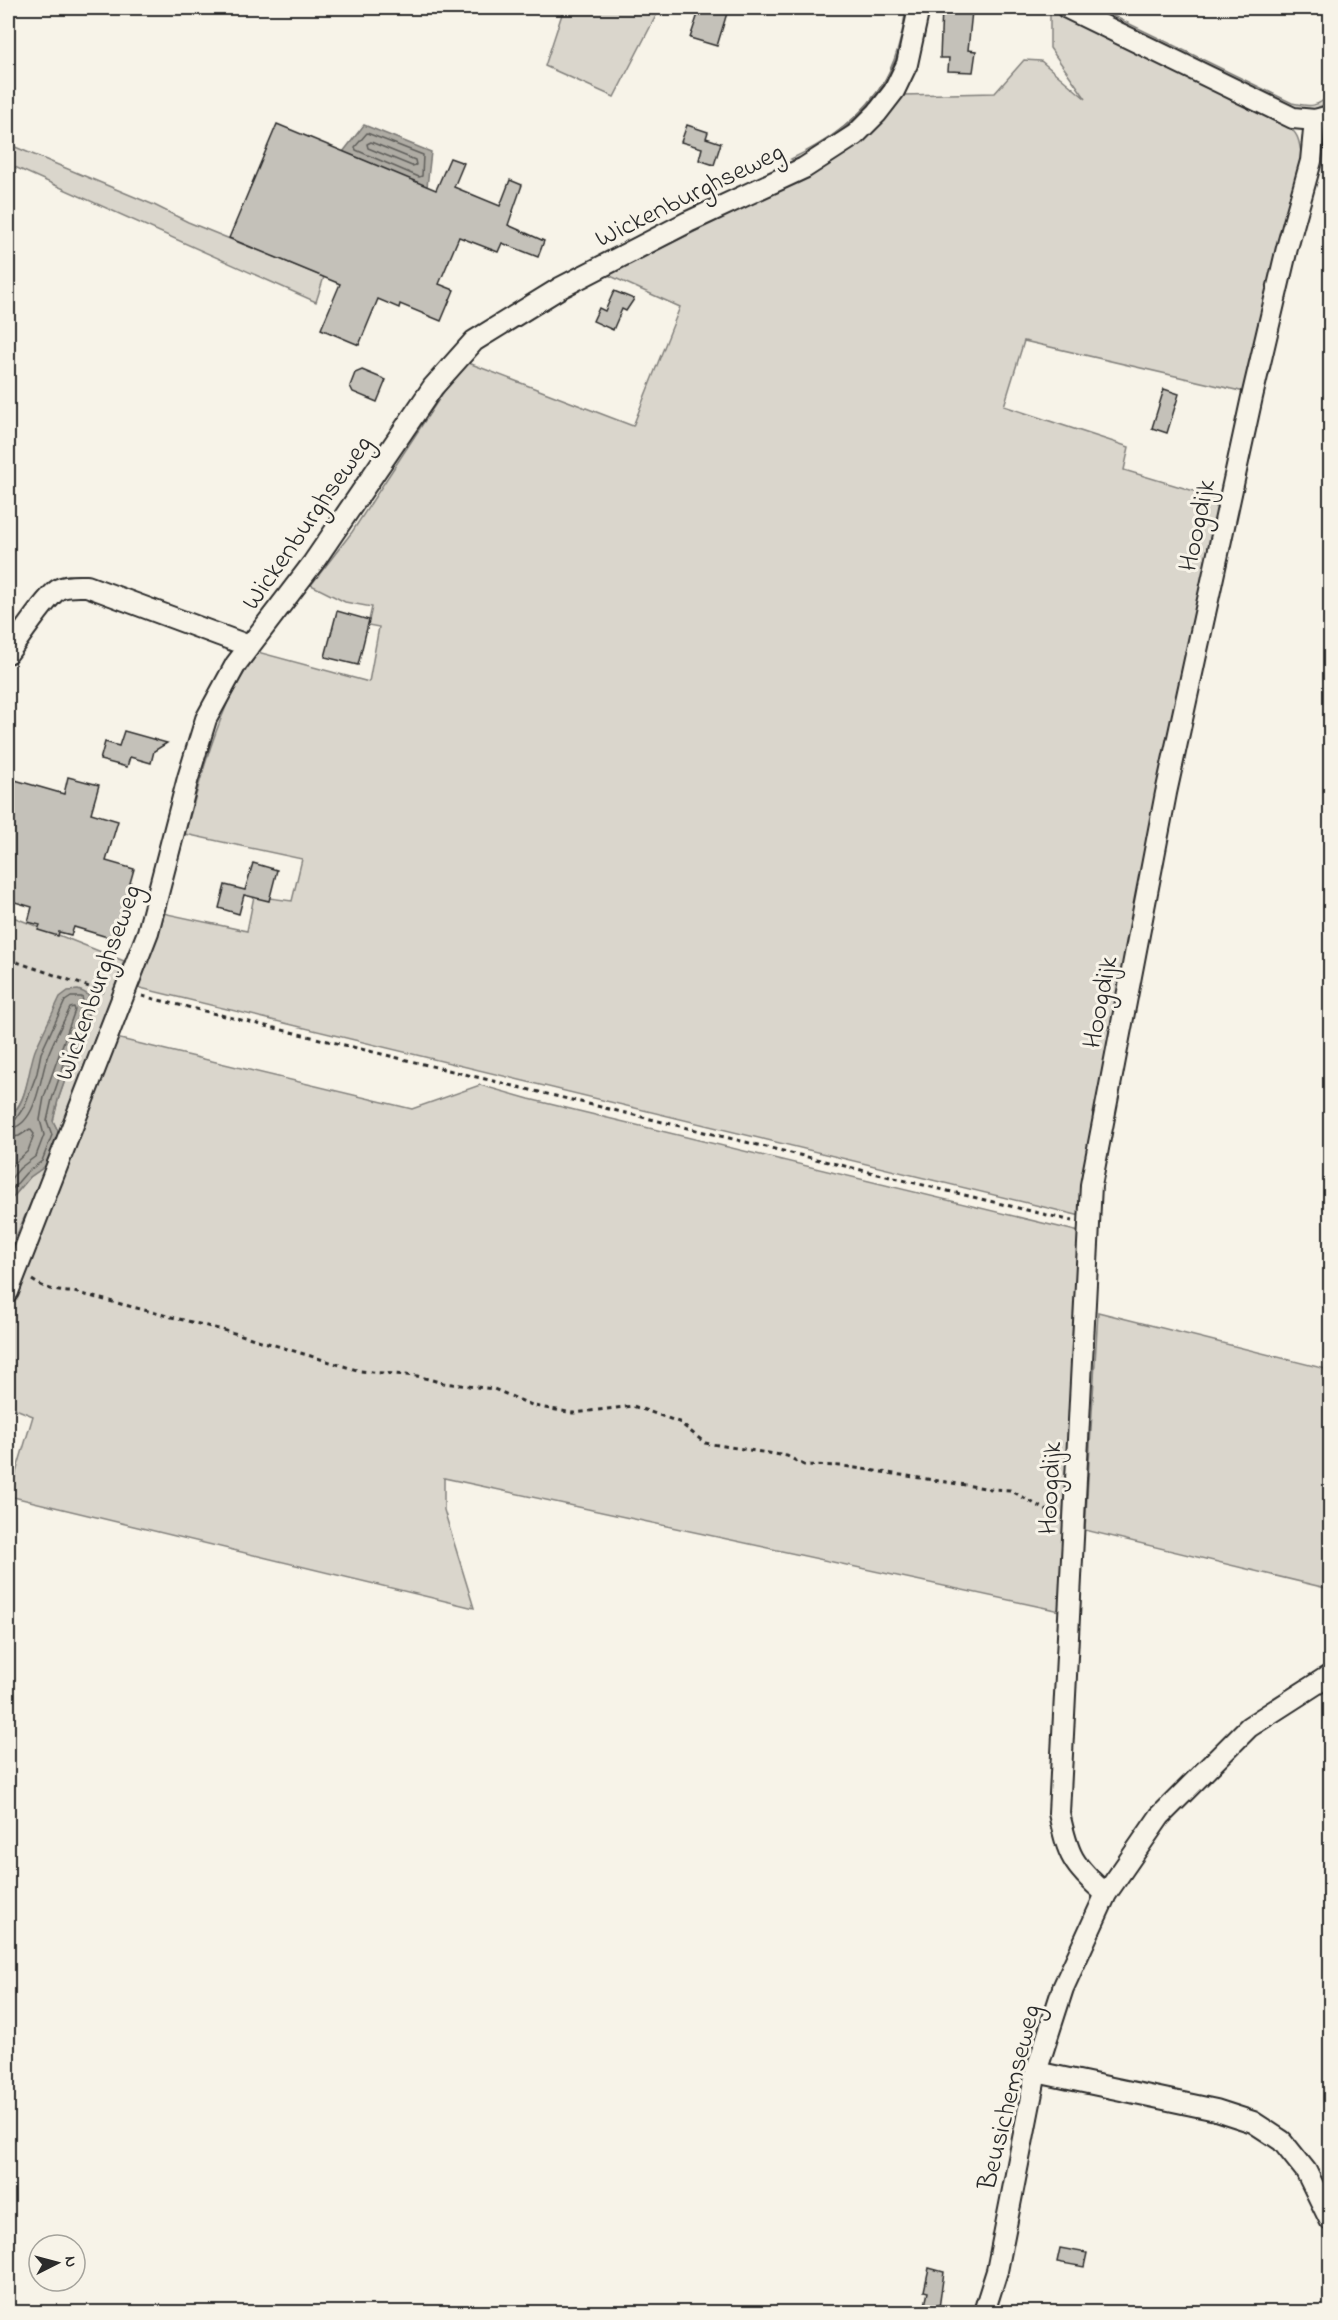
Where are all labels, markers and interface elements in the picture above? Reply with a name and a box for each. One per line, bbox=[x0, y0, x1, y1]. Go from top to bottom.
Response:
street label: Wickenburghseweg bbox=[589, 134, 791, 259]
street label: Wickenburghseweg bbox=[233, 428, 383, 619]
street label: Hoogdijk bbox=[1170, 476, 1227, 575]
street label: Wickenburghseweg bbox=[46, 879, 153, 1086]
street label: Hoogdijk bbox=[1073, 953, 1130, 1052]
street label: Hoogdijk bbox=[1030, 1440, 1073, 1536]
street label: Beusichemseweg bbox=[968, 2001, 1052, 2195]
north arrow bbox=[27, 2233, 87, 2293]
text: N bbox=[57, 2255, 82, 2268]

